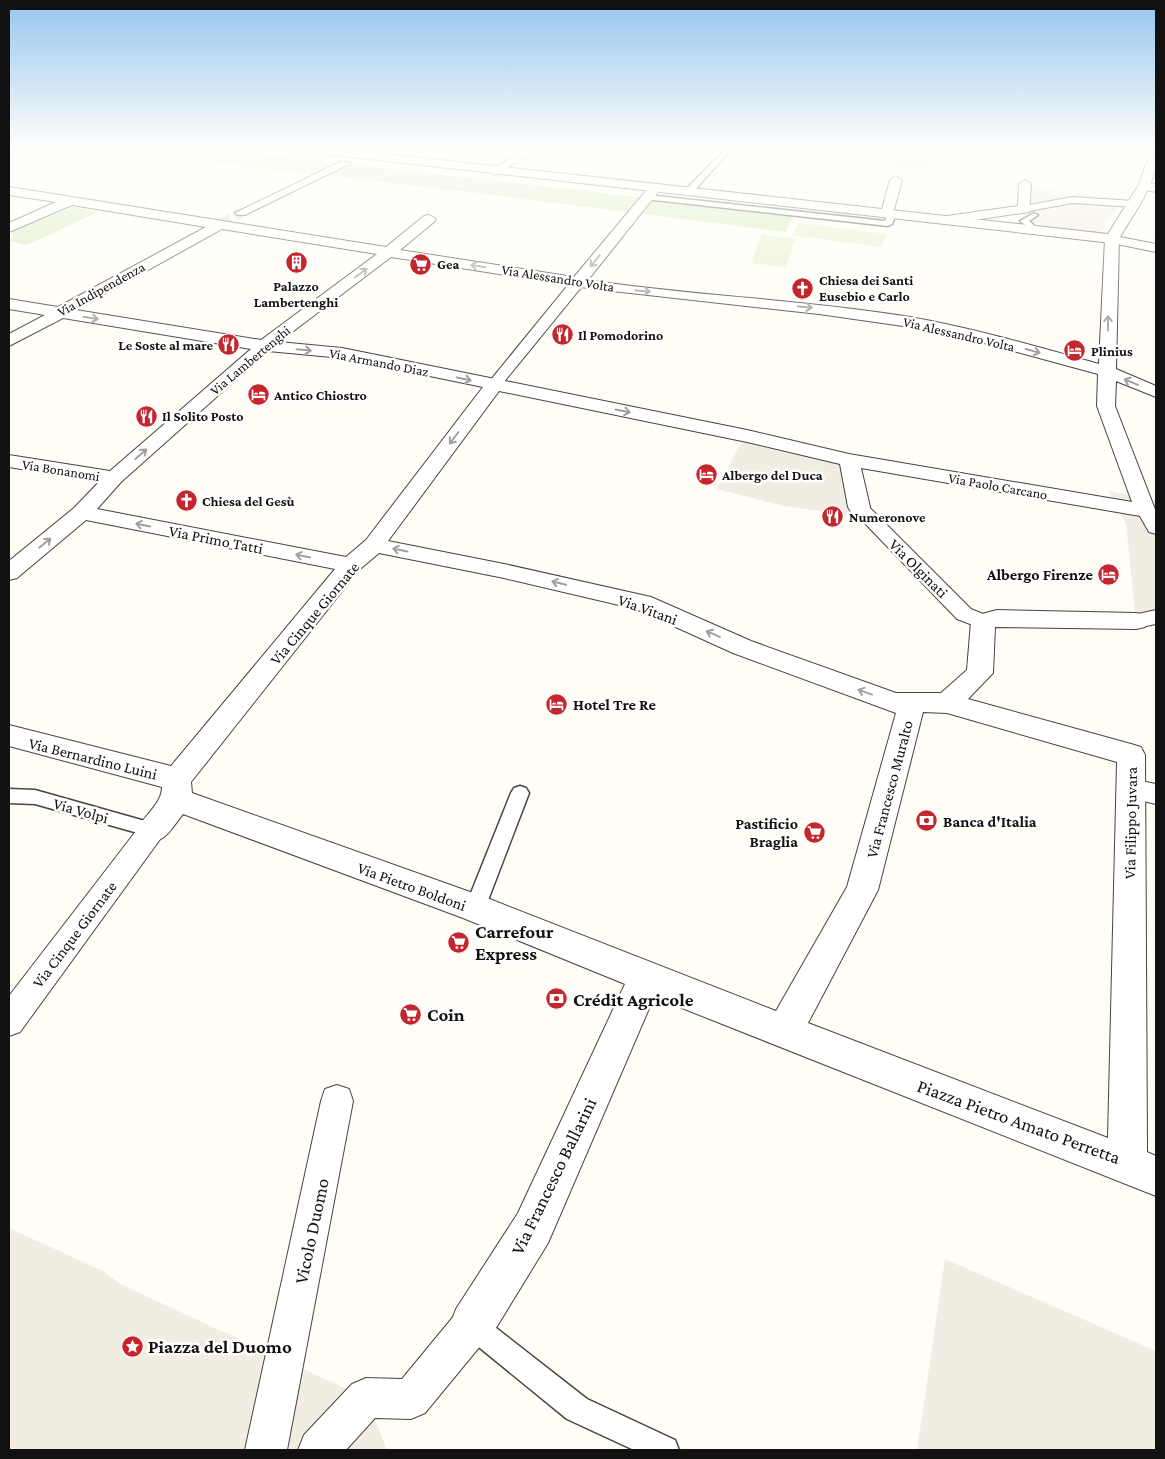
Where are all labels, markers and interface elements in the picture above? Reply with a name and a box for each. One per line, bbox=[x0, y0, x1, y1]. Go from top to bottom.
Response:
building icon: Palazzo Lambertenghi bbox=[284, 251, 308, 275]
supermarket icon: Gea bbox=[409, 252, 433, 276]
one-way arrow bbox=[589, 254, 600, 267]
place label: Gea bbox=[437, 256, 460, 272]
street label: Via Indipendenza bbox=[54, 258, 148, 320]
one-way arrow bbox=[470, 260, 486, 270]
street label: Via Alessandro Volta bbox=[500, 261, 616, 295]
one-way arrow bbox=[354, 268, 368, 278]
place label: Chiesa dei Santi Eusebio e Carlo bbox=[819, 272, 913, 304]
church icon: Chiesa dei Santi Eusebio e Carlo bbox=[791, 276, 815, 300]
place label: Palazzo Lambertenghi bbox=[254, 278, 338, 310]
one-way arrow bbox=[635, 286, 651, 296]
one-way arrow bbox=[797, 302, 813, 312]
one-way arrow bbox=[83, 313, 99, 323]
street label: Via Alessandro Volta bbox=[902, 313, 1017, 355]
one-way arrow bbox=[1103, 315, 1113, 331]
street label: Via Lambertenghi bbox=[207, 322, 294, 398]
restaurant icon: Il Pomodorino bbox=[550, 323, 574, 347]
place label: Il Pomodorino bbox=[578, 327, 663, 343]
restaurant icon: Le Soste al mare bbox=[217, 333, 241, 357]
place label: Le Soste al mare bbox=[118, 337, 213, 353]
hotel icon: Plinius bbox=[1063, 339, 1087, 363]
place label: Plinius bbox=[1091, 343, 1133, 359]
one-way arrow bbox=[296, 345, 312, 355]
street label: Via Armando Diaz bbox=[328, 345, 430, 380]
one-way arrow bbox=[1025, 346, 1041, 356]
one-way arrow bbox=[455, 375, 471, 384]
one-way arrow bbox=[1124, 376, 1139, 386]
hotel icon: Antico Chiostro bbox=[246, 383, 270, 407]
place label: Antico Chiostro bbox=[273, 387, 367, 403]
restaurant icon: Il Solito Posto bbox=[134, 404, 158, 428]
one-way arrow bbox=[614, 407, 630, 416]
place label: Il Solito Posto bbox=[162, 408, 243, 424]
one-way arrow bbox=[449, 431, 460, 444]
one-way arrow bbox=[134, 449, 147, 460]
street label: Via Bonanomi bbox=[21, 456, 101, 484]
hotel icon: Albergo del Duca bbox=[694, 463, 718, 487]
place label: Albergo del Duca bbox=[721, 467, 823, 483]
street label: Via Paolo Carcano bbox=[947, 469, 1049, 503]
church icon: Chiesa del Gesù bbox=[174, 489, 198, 513]
place label: Chiesa del Gesù bbox=[202, 493, 294, 509]
restaurant icon: Numeronove bbox=[821, 505, 845, 529]
place label: Numeronove bbox=[849, 509, 926, 525]
one-way arrow bbox=[136, 519, 152, 529]
street label: Via Primo Tatti bbox=[167, 522, 264, 557]
street label: Via Olginati bbox=[885, 536, 951, 602]
one-way arrow bbox=[38, 537, 51, 548]
one-way arrow bbox=[393, 545, 409, 555]
one-way arrow bbox=[295, 551, 311, 560]
street label: Via Cinque Giornate bbox=[267, 559, 363, 669]
hotel icon: Albergo Firenze bbox=[1097, 562, 1121, 586]
place label: Albergo Firenze bbox=[986, 566, 1094, 583]
one-way arrow bbox=[552, 578, 568, 587]
street label: Via Vitani bbox=[616, 591, 680, 628]
one-way arrow bbox=[706, 629, 721, 639]
one-way arrow bbox=[858, 687, 873, 696]
hotel icon: Hotel Tre Re bbox=[545, 692, 569, 716]
place label: Hotel Tre Re bbox=[573, 696, 657, 713]
street label: Via Francesco Muralto bbox=[863, 718, 916, 860]
street label: Via Bernardino Luini bbox=[27, 734, 159, 783]
street label: Via Filippo Juvara bbox=[1121, 766, 1141, 879]
street label: Via Volpi bbox=[51, 795, 110, 827]
bank icon: Banca d'Italia bbox=[915, 809, 939, 833]
place label: Banca d'Italia bbox=[943, 813, 1037, 830]
place label: Pastificio Braglia bbox=[735, 815, 798, 850]
supermarket icon: Pastificio Braglia bbox=[802, 820, 826, 844]
street label: Via Pietro Boldoni bbox=[355, 859, 468, 914]
street label: Via Cinque Giornate bbox=[29, 878, 121, 991]
place label: Carrefour Express bbox=[475, 921, 554, 964]
supermarket icon: Carrefour Express bbox=[447, 930, 471, 954]
bank icon: Crédit Agricole bbox=[545, 987, 569, 1011]
place label: Crédit Agricole bbox=[573, 989, 694, 1010]
supermarket icon: Coin bbox=[399, 1002, 423, 1026]
place label: Coin bbox=[427, 1004, 465, 1025]
street label: Piazza Pietro Amato Perretta bbox=[914, 1075, 1123, 1168]
street label: Via Francesco Ballarini bbox=[506, 1094, 601, 1258]
street label: Vicolo Duomo bbox=[290, 1176, 333, 1286]
place icon: Piazza del Duomo bbox=[120, 1334, 144, 1358]
place label: Piazza del Duomo bbox=[148, 1336, 292, 1357]

